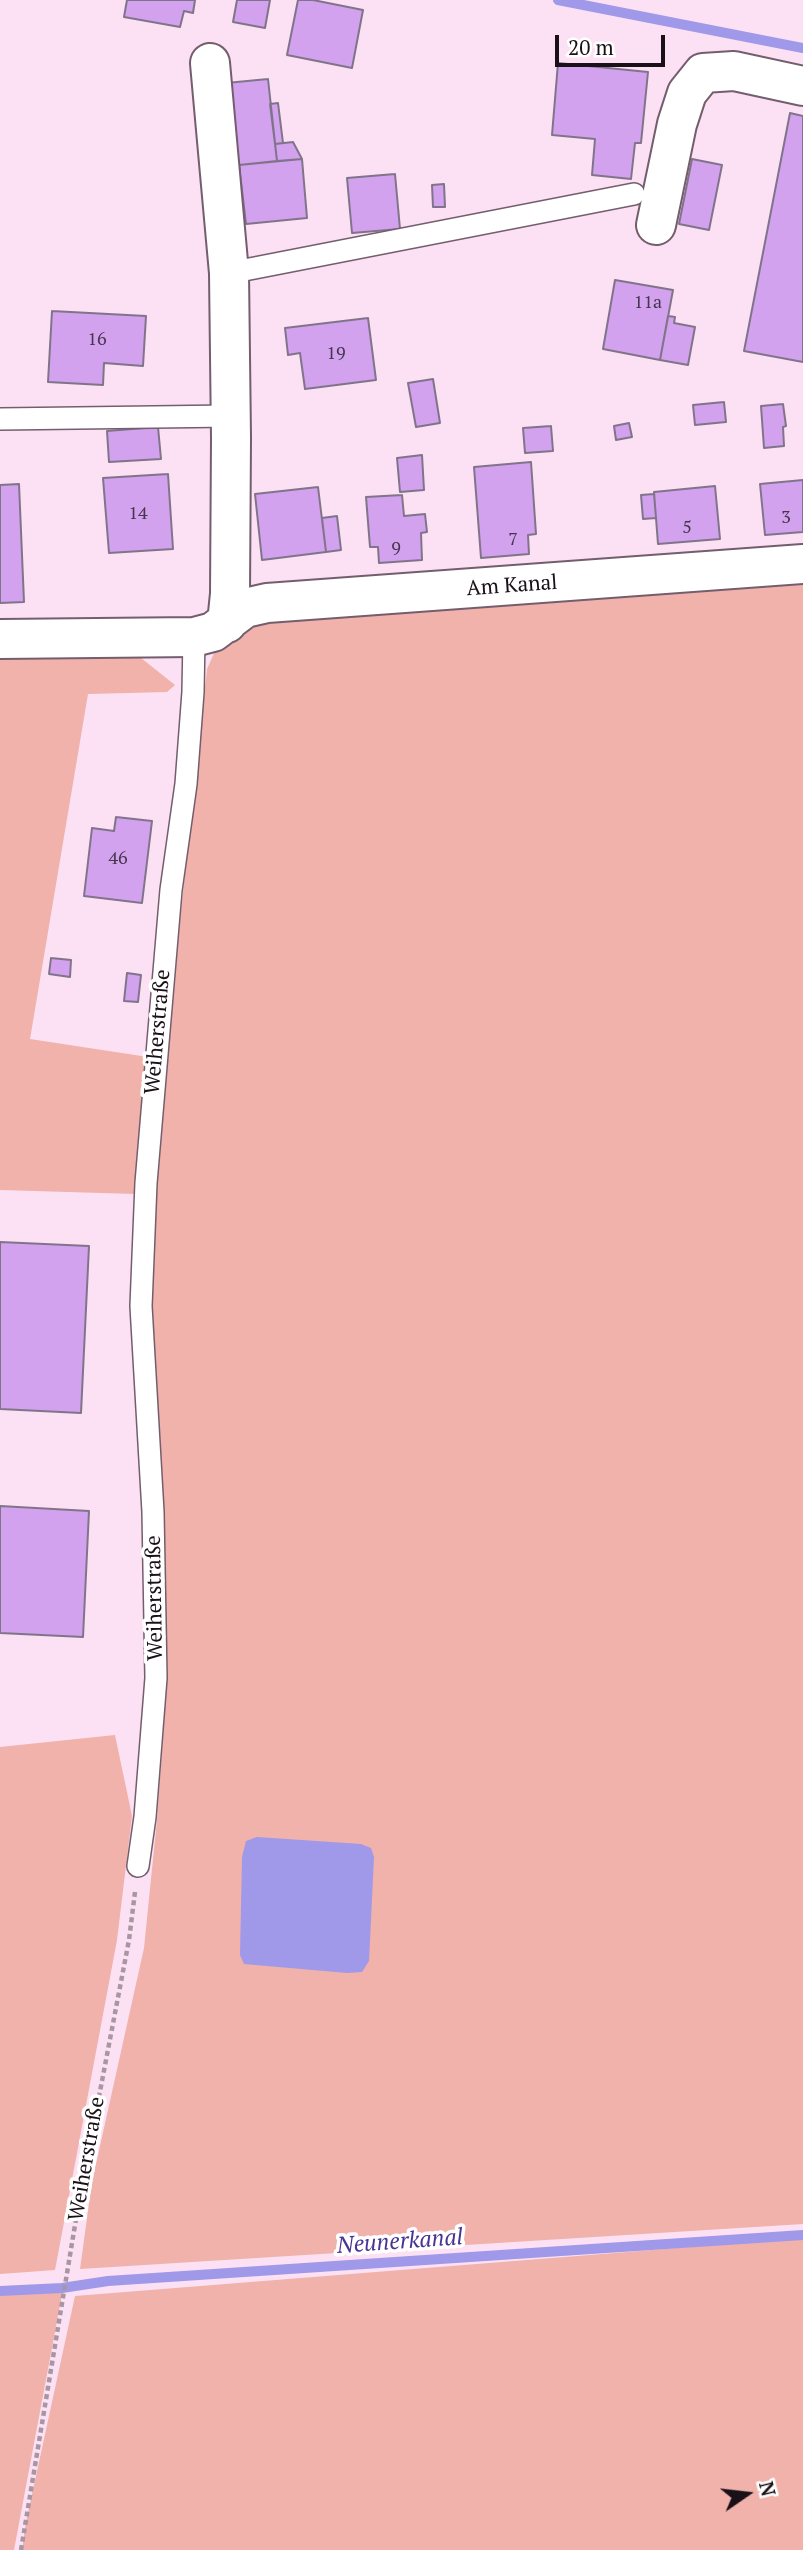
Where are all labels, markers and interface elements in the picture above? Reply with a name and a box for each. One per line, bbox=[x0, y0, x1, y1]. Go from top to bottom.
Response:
scale bar bbox=[558, 21, 668, 65]
text: 20 m bbox=[568, 33, 614, 61]
house number: 11a bbox=[634, 292, 662, 314]
house number: 16 bbox=[87, 329, 107, 351]
house number: 19 bbox=[326, 343, 346, 365]
house number: 14 bbox=[128, 503, 148, 525]
house number: 3 bbox=[781, 507, 791, 529]
house number: 5 bbox=[682, 517, 692, 539]
house number: 7 bbox=[508, 529, 518, 551]
house number: 9 bbox=[391, 538, 401, 560]
street label: Am Kanal bbox=[466, 570, 558, 602]
house number: 46 bbox=[108, 848, 128, 870]
street label: Weiherstraße bbox=[140, 968, 176, 1096]
street label: Weiherstraße bbox=[141, 1535, 169, 1661]
street label: Weiherstraße bbox=[64, 2095, 110, 2223]
water label: Neunerkanal bbox=[336, 2224, 464, 2260]
north arrow bbox=[712, 2459, 782, 2529]
text: N bbox=[754, 2479, 782, 2499]

